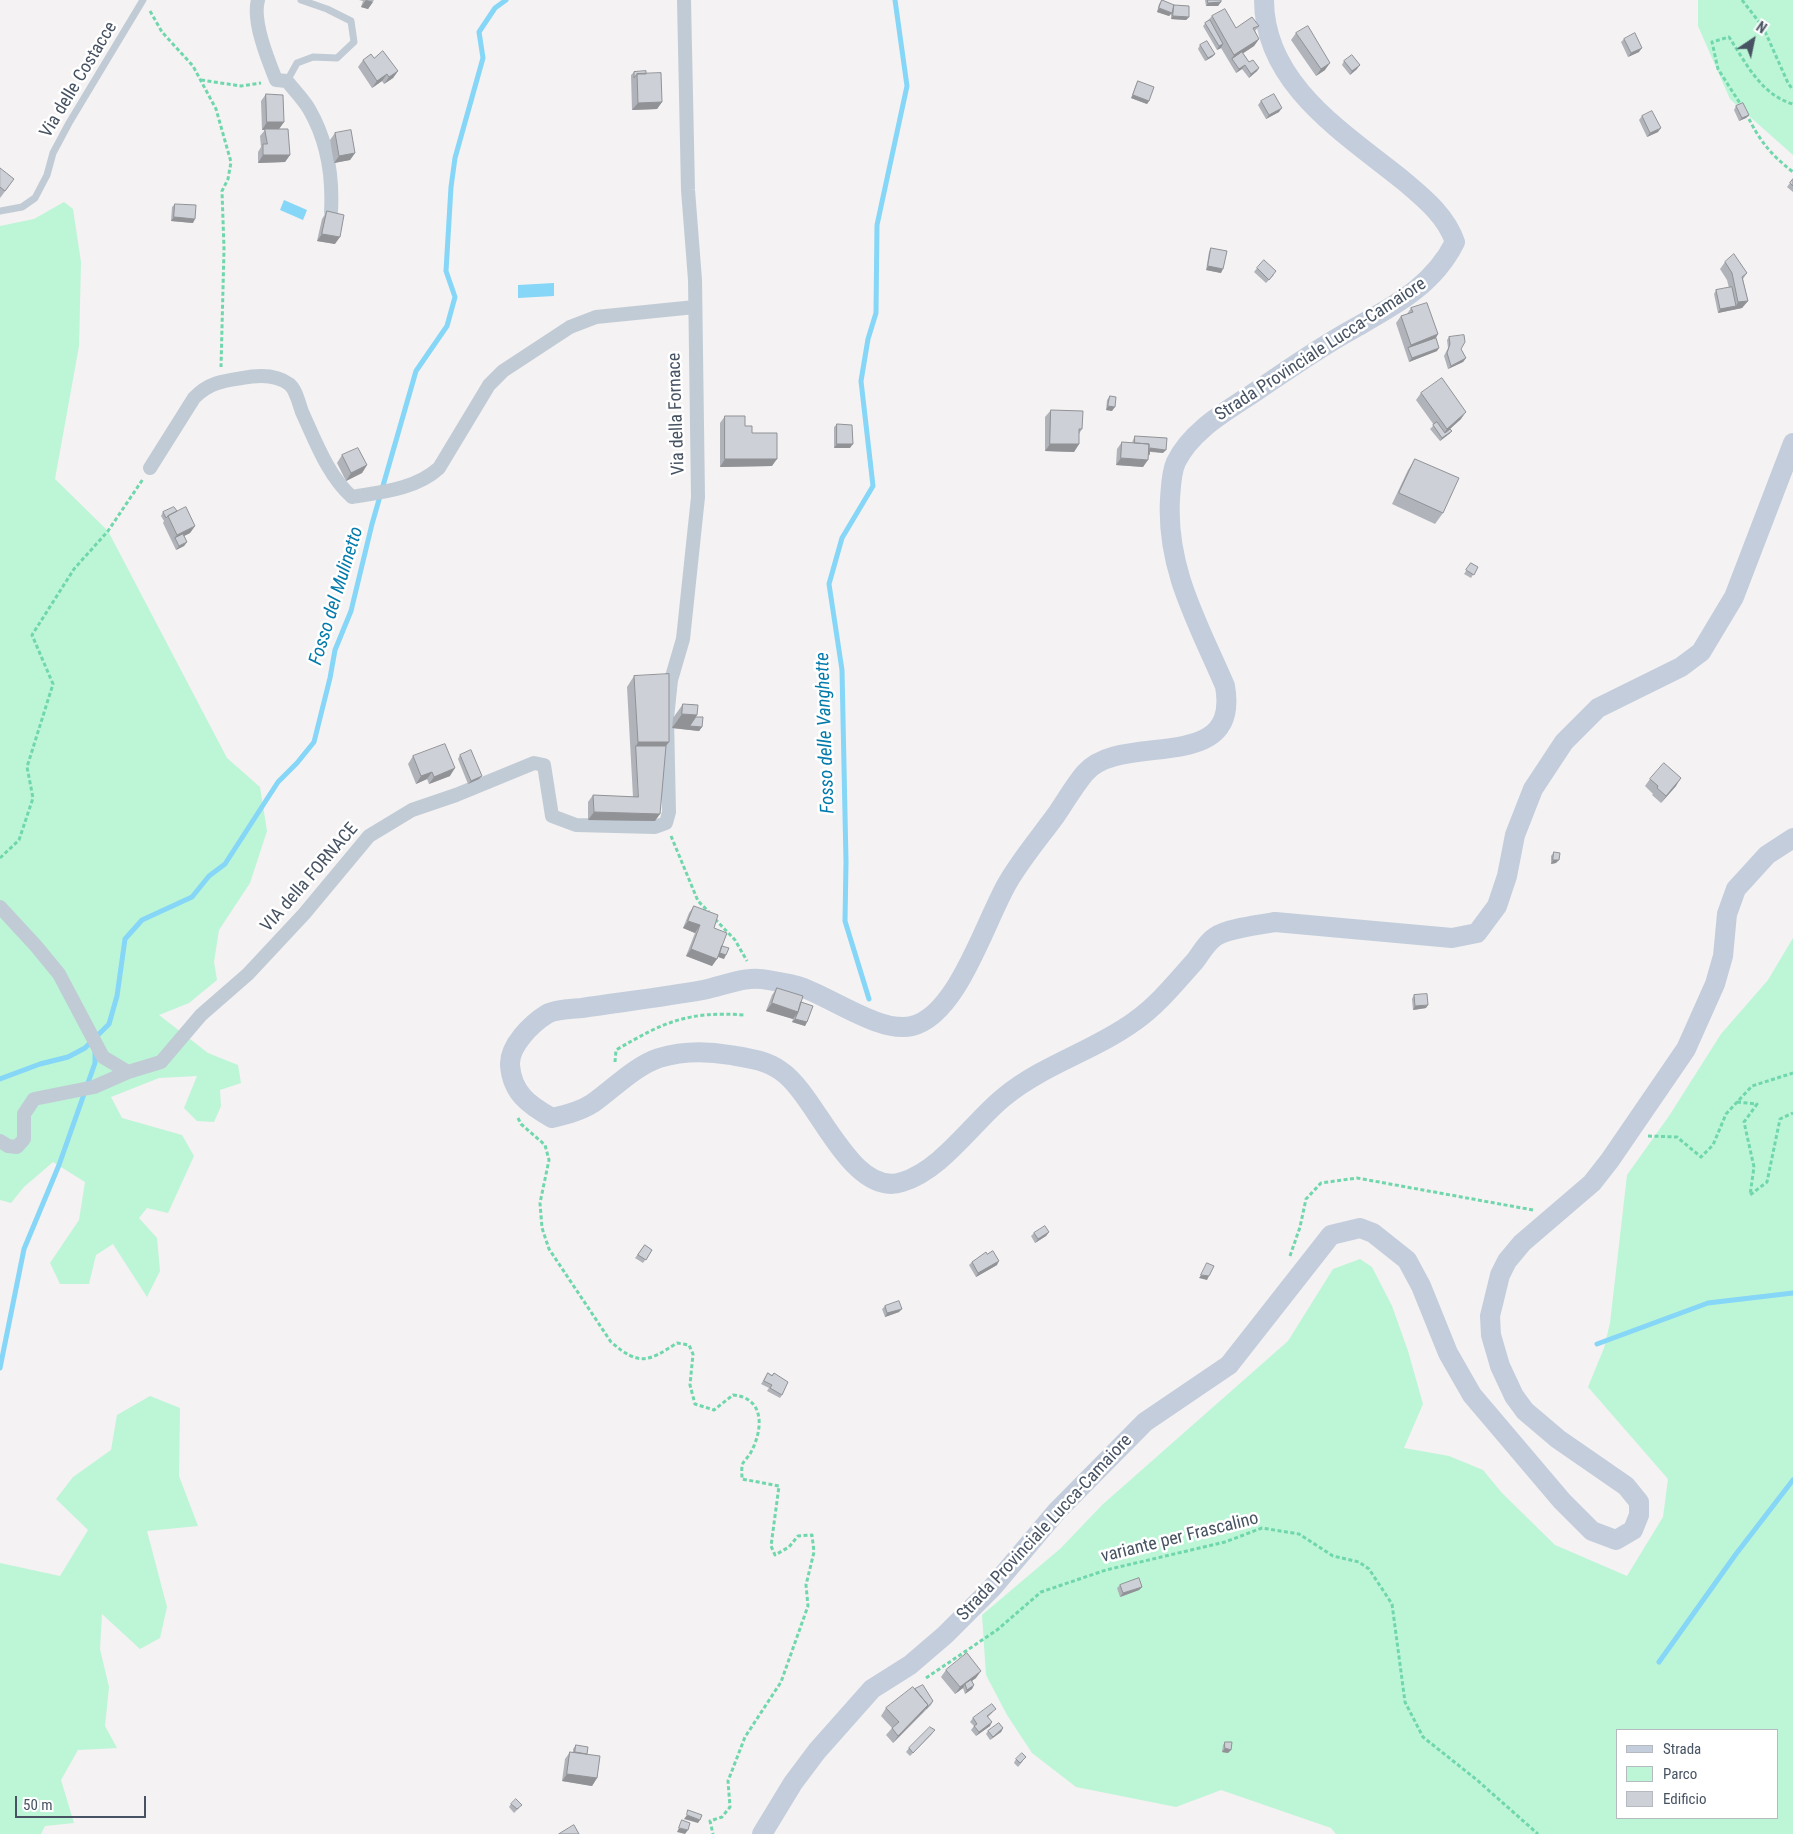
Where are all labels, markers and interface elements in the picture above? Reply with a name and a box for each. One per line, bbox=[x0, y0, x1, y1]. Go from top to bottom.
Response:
north arrow bbox=[1728, 15, 1778, 65]
street label: Via delle Costacce bbox=[36, 18, 122, 142]
text: N bbox=[1753, 19, 1769, 37]
street label: Strada Provinciale Lucca-Camaiore bbox=[1211, 274, 1431, 426]
street label: Via della Fornace bbox=[664, 352, 690, 476]
water label: Fosso del Mulinetto bbox=[305, 524, 369, 668]
water label: Fosso delle Vanghette bbox=[812, 652, 840, 814]
street label: VIA della FORNACE bbox=[257, 819, 363, 937]
street label: Strada Provinciale Lucca-Camaiore bbox=[953, 1430, 1137, 1626]
street label: variante per Frascalino bbox=[1099, 1508, 1261, 1568]
legend bbox=[1616, 1729, 1778, 1819]
text: Strada bbox=[1663, 1740, 1701, 1758]
text: Parco bbox=[1663, 1765, 1697, 1783]
scale bar bbox=[18, 1786, 149, 1818]
text: Edificio bbox=[1663, 1790, 1706, 1808]
text: 50 m bbox=[23, 1796, 53, 1814]

